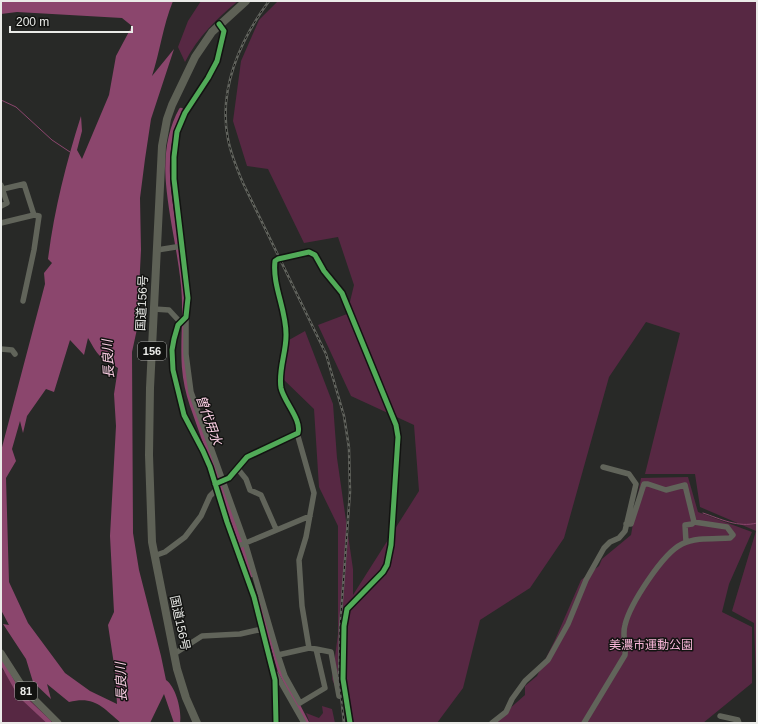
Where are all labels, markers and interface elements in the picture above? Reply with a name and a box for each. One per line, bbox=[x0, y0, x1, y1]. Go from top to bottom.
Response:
scale bar bbox=[10, 8, 132, 34]
text: 200 m bbox=[16, 15, 49, 29]
street label: 国道156号 bbox=[134, 275, 150, 331]
water label: 長良川 bbox=[99, 337, 117, 379]
road number: 156 bbox=[138, 342, 166, 360]
water label: 曽代用水 bbox=[193, 393, 226, 449]
street label: 国道156号 bbox=[167, 594, 193, 652]
park label: 美濃市運動公園 bbox=[609, 638, 693, 652]
water label: 長良川 bbox=[113, 660, 129, 702]
road number: 81 bbox=[15, 682, 37, 700]

